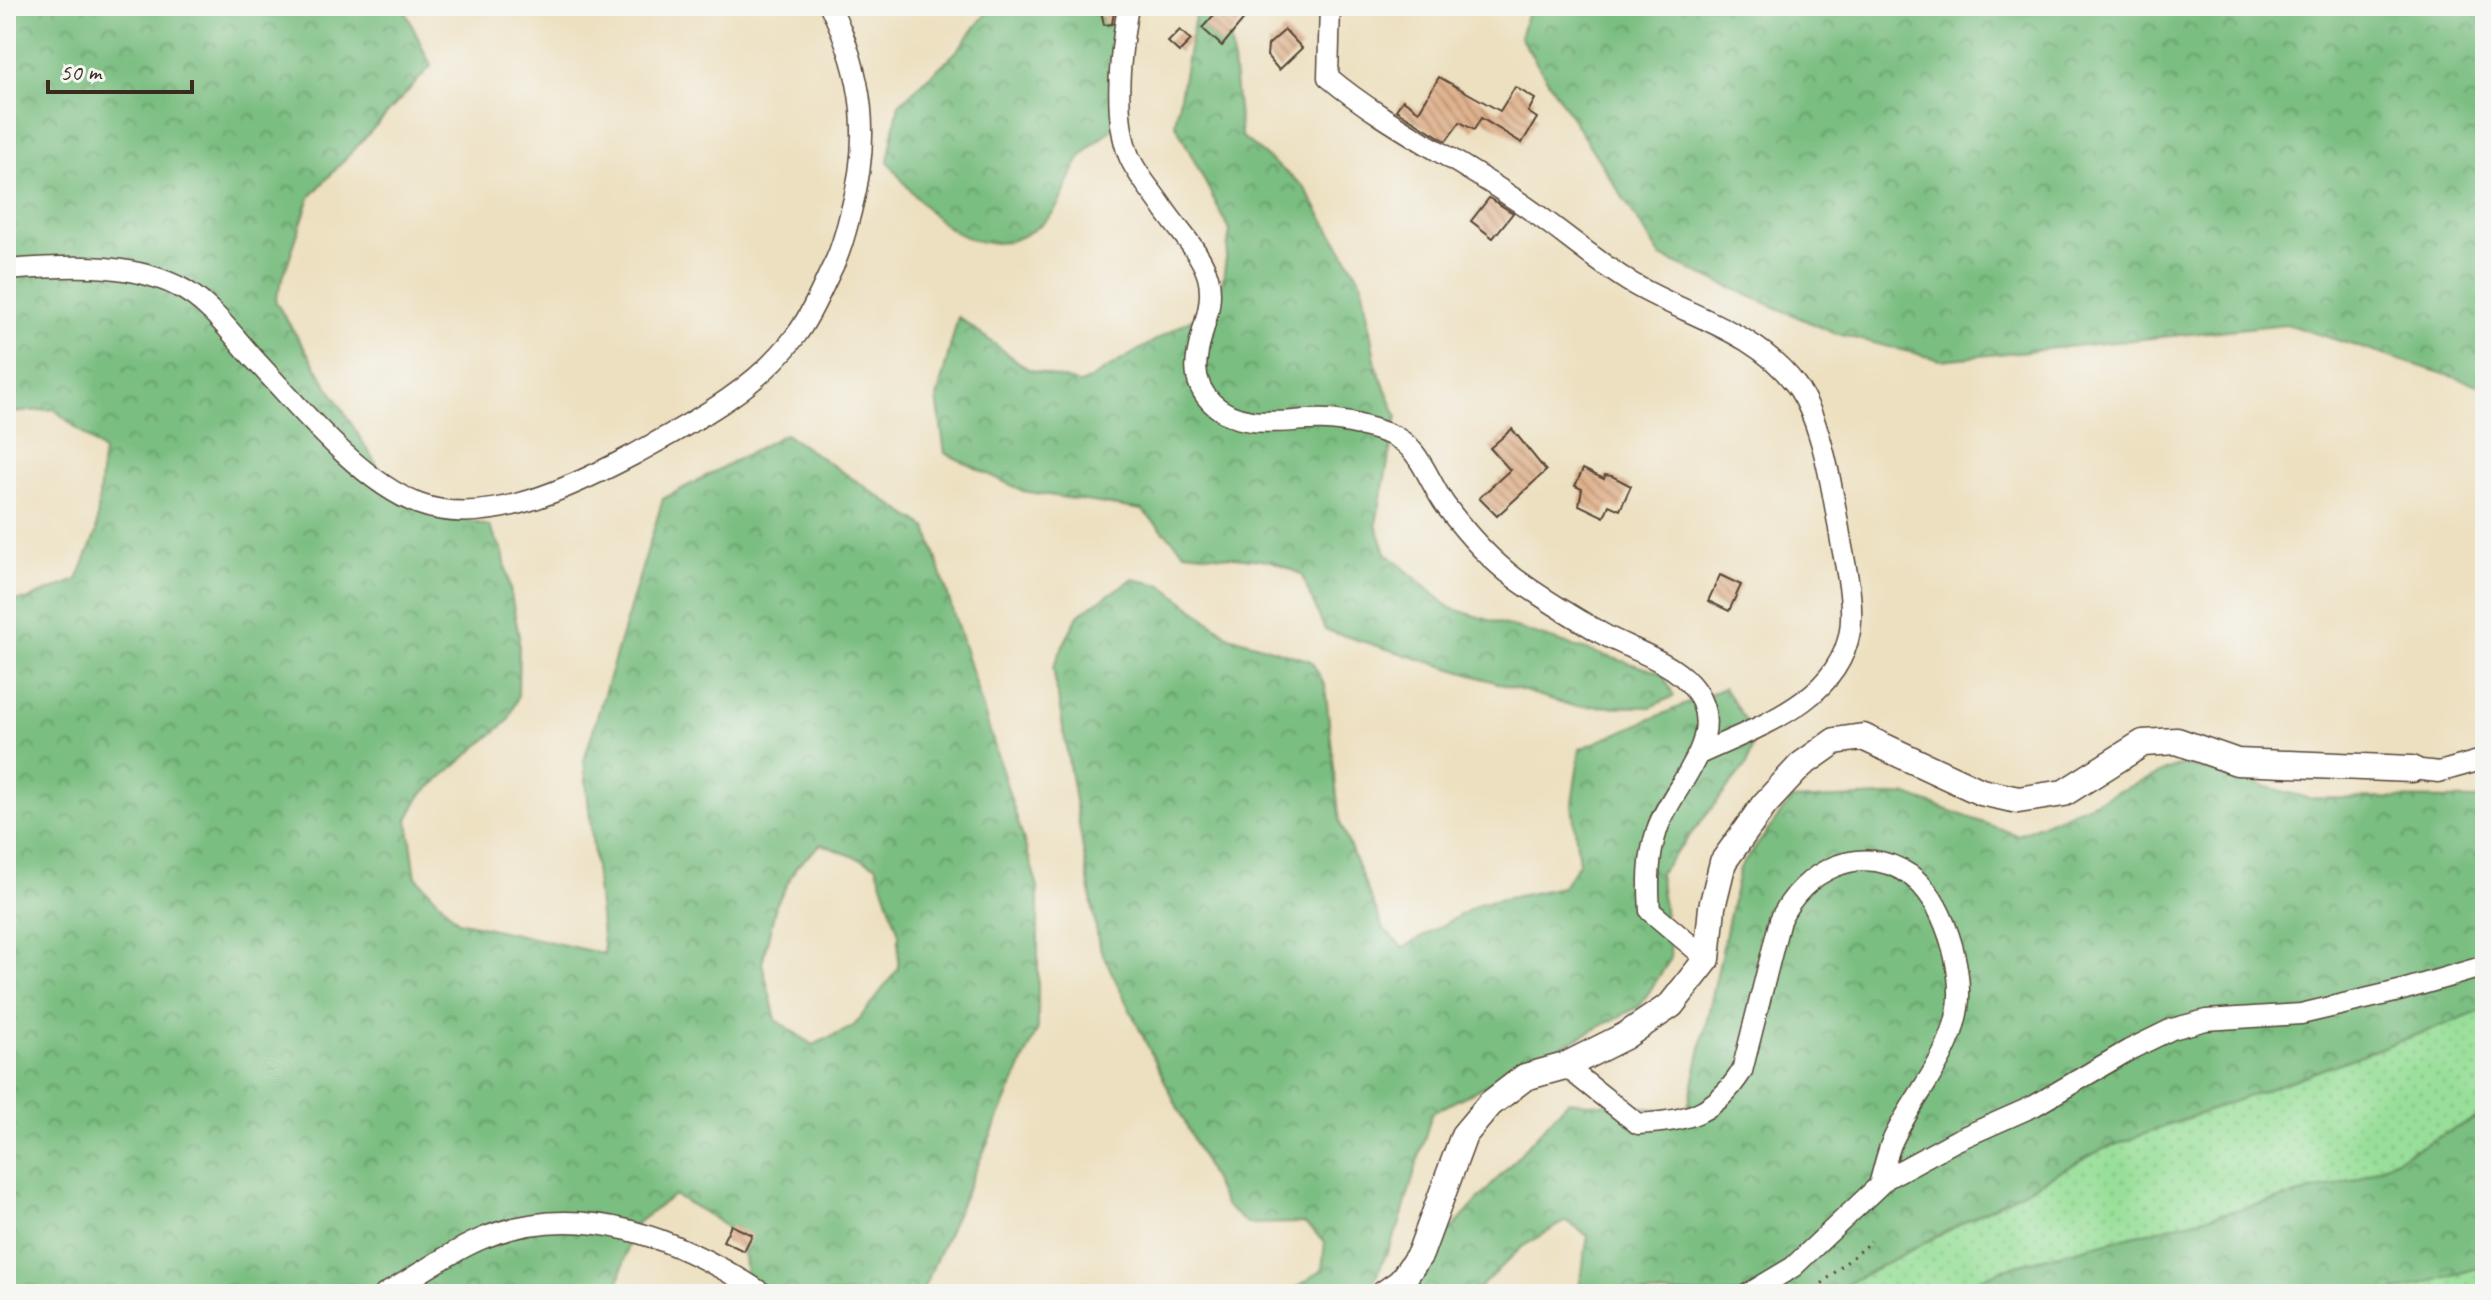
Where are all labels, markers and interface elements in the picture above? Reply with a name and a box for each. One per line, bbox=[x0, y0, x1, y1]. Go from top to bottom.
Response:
scale bar bbox=[48, 44, 192, 94]
text: 50 m bbox=[60, 57, 103, 87]

